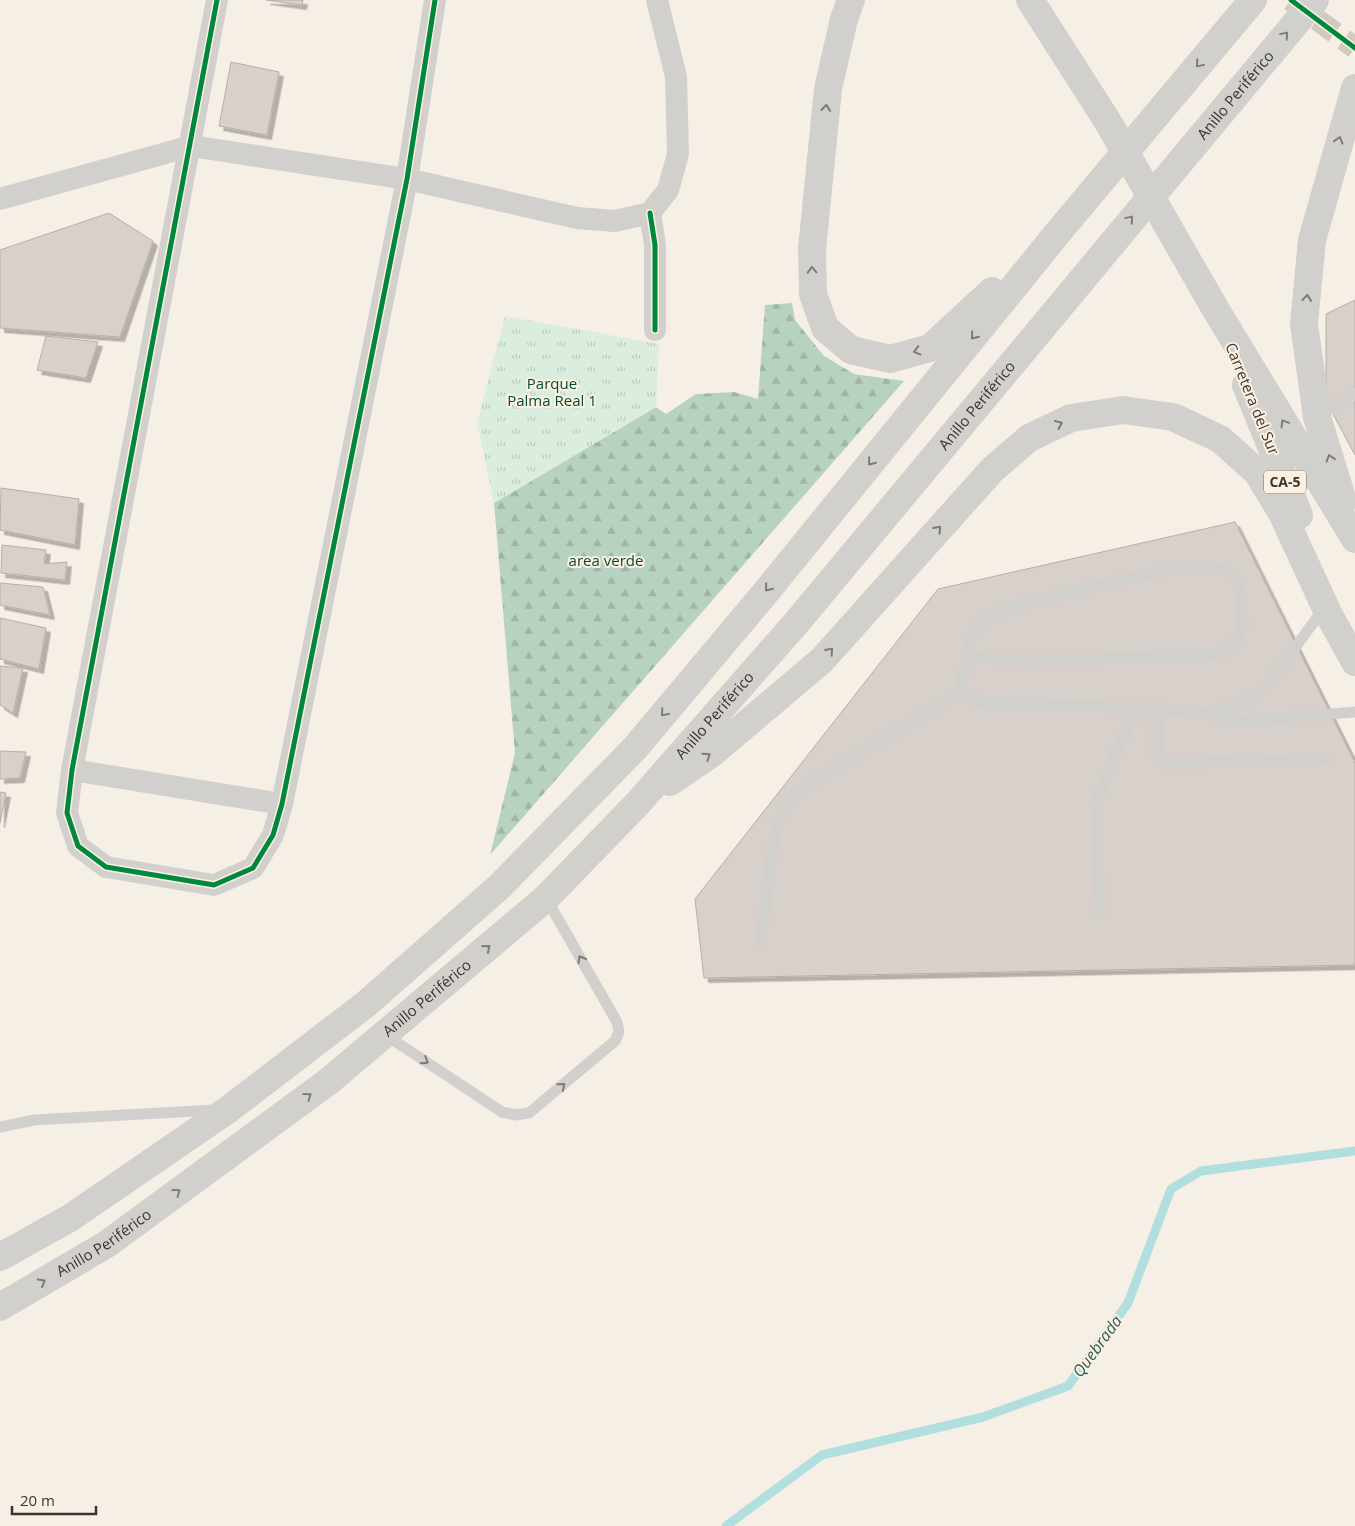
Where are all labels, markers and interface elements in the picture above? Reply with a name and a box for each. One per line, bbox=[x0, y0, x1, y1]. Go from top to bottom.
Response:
one-way arrow bbox=[1279, 32, 1288, 41]
street label: Anillo Periférico bbox=[1192, 46, 1278, 143]
one-way arrow bbox=[1196, 59, 1205, 68]
one-way arrow bbox=[820, 104, 831, 112]
one-way arrow bbox=[1334, 136, 1344, 145]
one-way arrow bbox=[1125, 215, 1134, 224]
one-way arrow bbox=[807, 265, 818, 273]
one-way arrow bbox=[1301, 294, 1312, 302]
one-way arrow bbox=[971, 330, 979, 339]
street label: Carretera del Sur bbox=[1221, 340, 1285, 458]
one-way arrow bbox=[914, 346, 922, 356]
street label: Anillo Periférico bbox=[933, 356, 1019, 454]
park label: Parque Palma Real 1 bbox=[507, 373, 597, 410]
one-way arrow bbox=[1054, 419, 1063, 430]
one-way arrow bbox=[1281, 419, 1291, 428]
one-way arrow bbox=[1326, 454, 1336, 463]
one-way arrow bbox=[868, 457, 877, 466]
road number: CA-5 bbox=[1264, 471, 1306, 494]
one-way arrow bbox=[932, 526, 941, 535]
park label: area verde bbox=[569, 550, 643, 570]
one-way arrow bbox=[765, 583, 774, 592]
one-way arrow bbox=[825, 647, 834, 656]
street label: Anillo Periférico bbox=[670, 667, 758, 763]
one-way arrow bbox=[662, 707, 670, 716]
one-way arrow bbox=[701, 754, 710, 762]
one-way arrow bbox=[481, 945, 490, 953]
street label: Anillo Periférico bbox=[378, 954, 475, 1041]
one-way arrow bbox=[577, 955, 587, 964]
one-way arrow bbox=[419, 1055, 429, 1064]
one-way arrow bbox=[556, 1082, 565, 1091]
one-way arrow bbox=[302, 1093, 312, 1102]
one-way arrow bbox=[171, 1190, 180, 1198]
street label: Anillo Periférico bbox=[52, 1204, 155, 1281]
one-way arrow bbox=[37, 1278, 46, 1288]
water label: Quebrada bbox=[1067, 1311, 1127, 1381]
scale bar bbox=[12, 1484, 96, 1516]
text: 20 m bbox=[20, 1490, 55, 1510]

